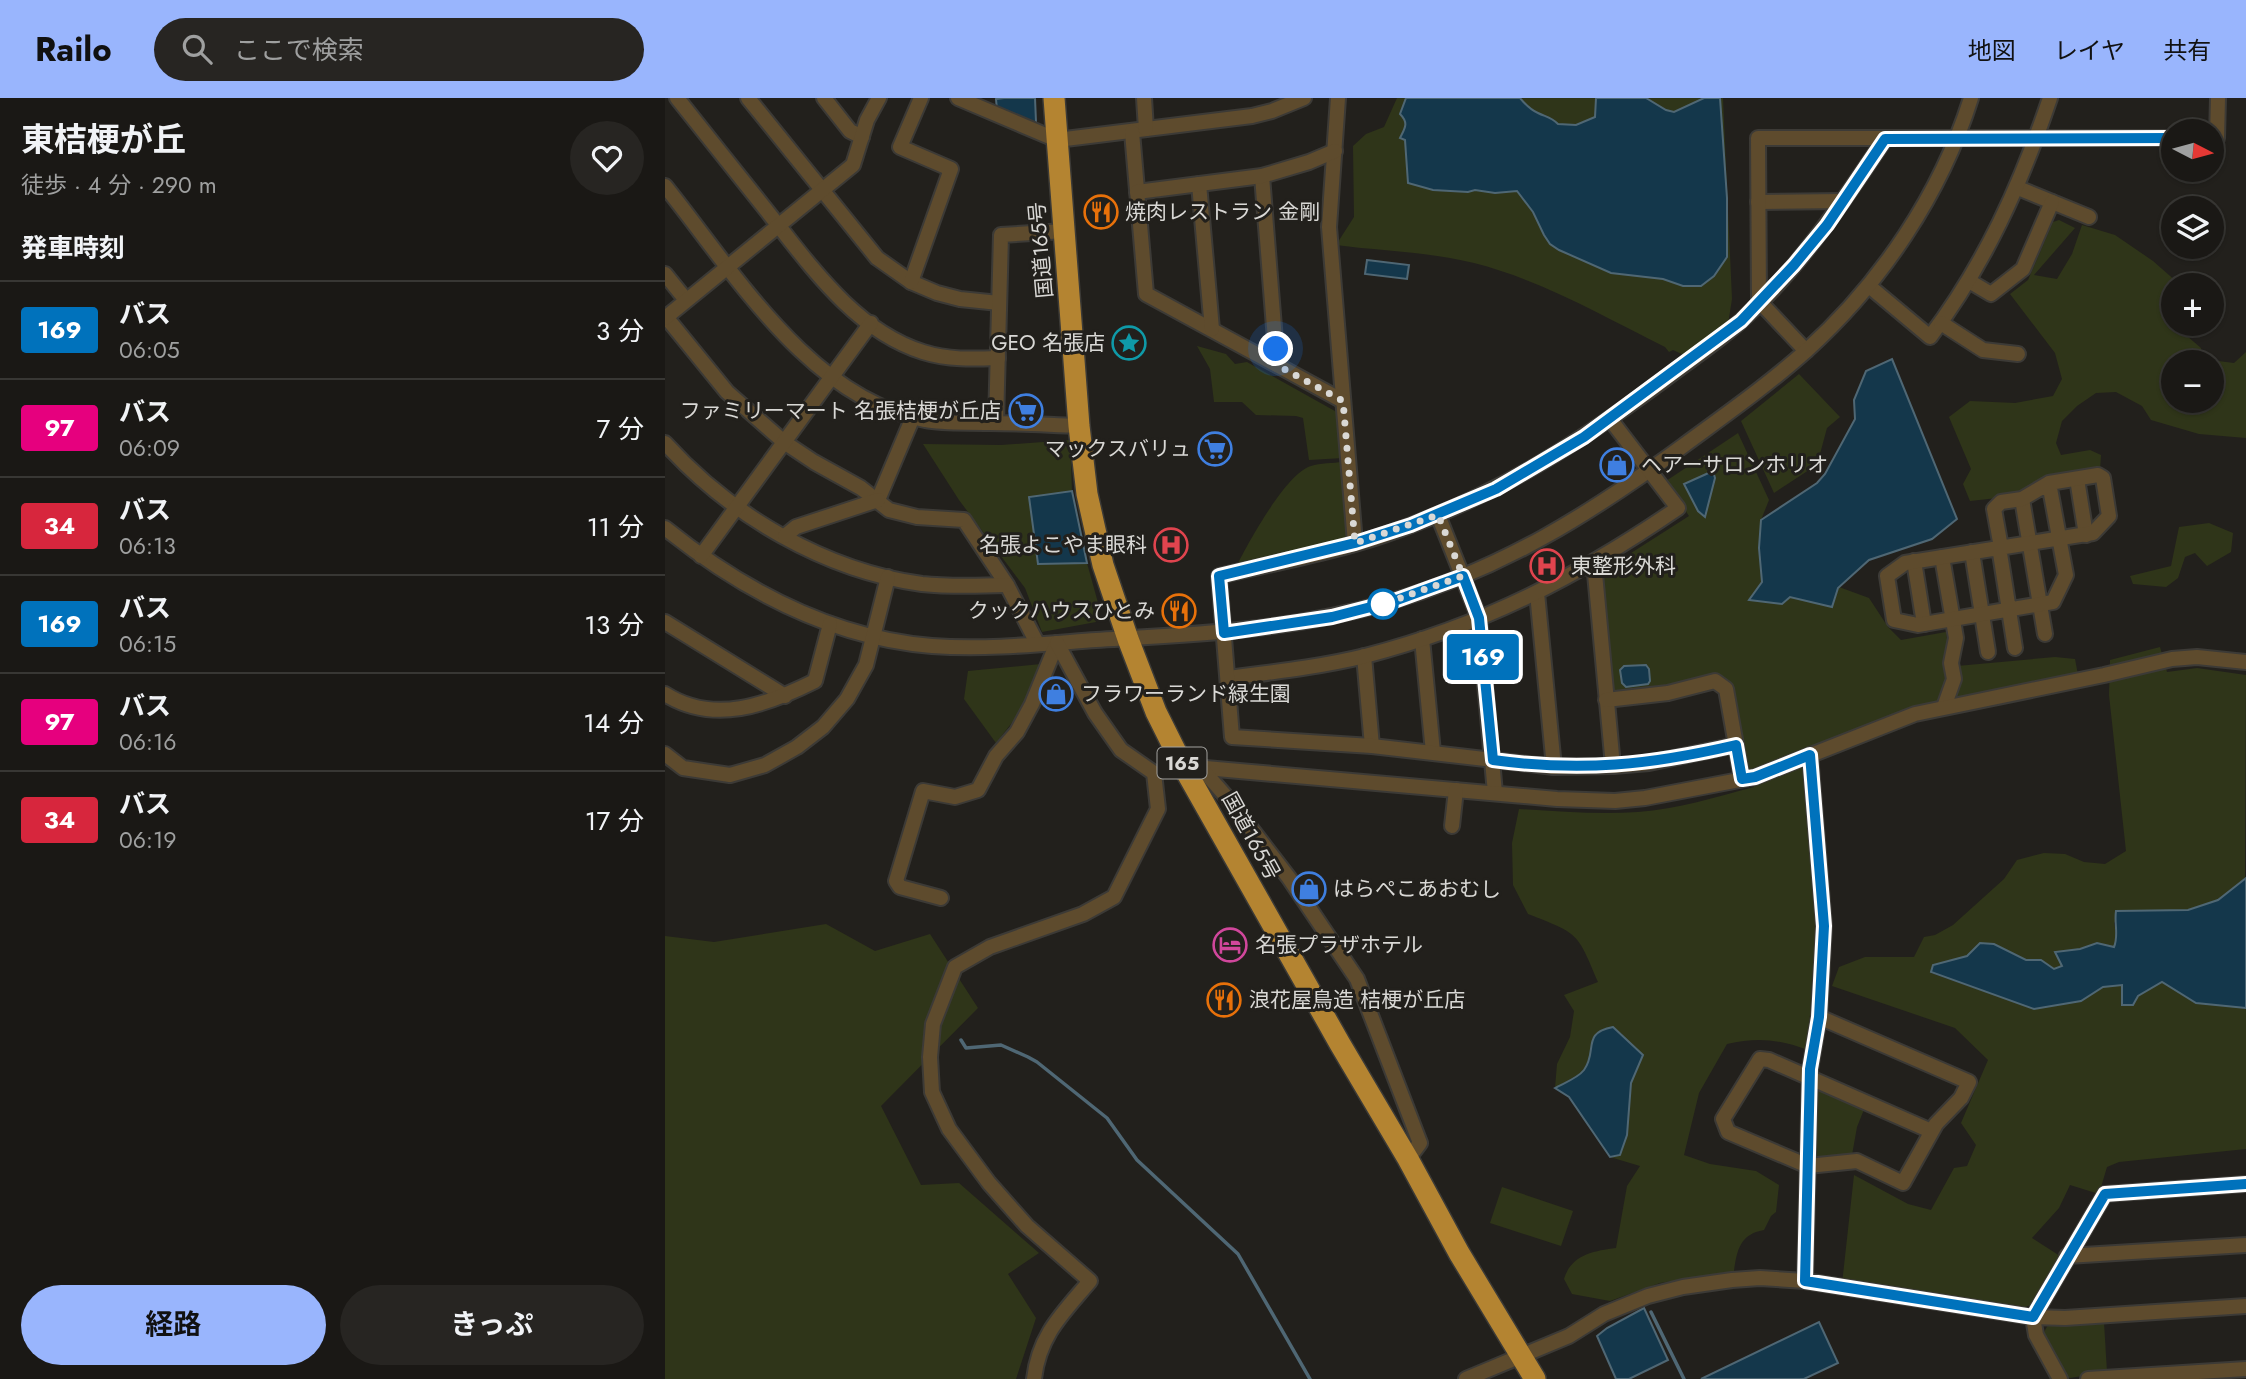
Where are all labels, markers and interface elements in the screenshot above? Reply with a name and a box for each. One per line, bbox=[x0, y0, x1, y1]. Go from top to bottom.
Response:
search box bbox=[154, 18, 644, 81]
text: Railo bbox=[35, 26, 112, 73]
icon: search bbox=[178, 30, 216, 68]
text: ここで検索 bbox=[234, 31, 364, 69]
text: 地図 bbox=[1968, 33, 2016, 68]
text: レイヤ bbox=[2054, 33, 2125, 68]
text: 共有 bbox=[2163, 33, 2211, 68]
text: 東桔梗が丘 bbox=[21, 116, 186, 163]
north arrow bbox=[2161, 119, 2224, 182]
map controls bbox=[2161, 119, 2224, 413]
button: heart bbox=[570, 121, 644, 195]
text: 徒歩 · 4 分 · 290 m bbox=[21, 168, 217, 202]
restaurant icon: 焼肉レストラン 金剛 bbox=[1082, 193, 1120, 231]
button: layers bbox=[2161, 196, 2224, 259]
place label: 焼肉レストラン 金剛 bbox=[1125, 197, 1320, 227]
street label: 国道165号 bbox=[1022, 201, 1060, 299]
text: 発車時刻 bbox=[21, 229, 125, 267]
button: + bbox=[2161, 273, 2224, 336]
text: バス bbox=[119, 295, 171, 333]
text: 169 bbox=[37, 312, 82, 347]
text: 3 分 bbox=[596, 312, 644, 350]
place icon: GEO 名張店 bbox=[1110, 324, 1148, 362]
place label: GEO 名張店 bbox=[991, 328, 1105, 358]
your location bbox=[1258, 331, 1293, 366]
text: 06:05 bbox=[119, 333, 180, 367]
button: − bbox=[2161, 350, 2224, 413]
supermarket icon: ファミリーマート 名張桔梗が丘店 bbox=[1007, 392, 1045, 430]
text: バス bbox=[119, 393, 171, 431]
place label: ファミリーマート 名張桔梗が丘店 bbox=[680, 396, 1001, 426]
text: 97 bbox=[45, 410, 74, 445]
text: 7 分 bbox=[597, 410, 644, 448]
supermarket icon: マックスバリュ bbox=[1196, 430, 1234, 468]
text: 06:09 bbox=[119, 431, 180, 465]
place label: マックスバリュ bbox=[1045, 434, 1191, 464]
shop icon: ヘアーサロンホリオ bbox=[1598, 446, 1636, 484]
place label: ヘアーサロンホリオ bbox=[1641, 450, 1828, 480]
text: バス bbox=[119, 491, 171, 529]
text: 34 bbox=[44, 508, 75, 543]
text: 11 分 bbox=[587, 508, 644, 546]
hospital icon: 名張よこやま眼科 bbox=[1152, 526, 1190, 564]
text: 06:13 bbox=[119, 529, 176, 563]
place label: 名張よこやま眼科 bbox=[979, 530, 1147, 560]
hospital icon: 東整形外科 bbox=[1528, 547, 1566, 585]
place label: 東整形外科 bbox=[1571, 551, 1676, 581]
text: バス bbox=[119, 589, 171, 627]
unlabelled marker bbox=[1368, 589, 1398, 619]
restaurant icon: クックハウスひとみ bbox=[1160, 592, 1198, 630]
place label: クックハウスひとみ bbox=[968, 596, 1155, 626]
text: 169 bbox=[37, 606, 82, 641]
text: 13 分 bbox=[584, 606, 644, 644]
text: 06:15 bbox=[119, 627, 176, 661]
line badge: 169 bbox=[1443, 634, 1523, 680]
text: 169 bbox=[1461, 639, 1505, 674]
shop icon: フラワーランド緑生園 bbox=[1037, 675, 1075, 713]
place label: フラワーランド緑生園 bbox=[1081, 679, 1291, 709]
text: バス bbox=[119, 687, 171, 725]
text: 97 bbox=[45, 704, 74, 739]
text: 14 分 bbox=[583, 704, 644, 742]
text: 06:16 bbox=[119, 725, 177, 759]
road number: 165 bbox=[1157, 748, 1207, 778]
text: バス bbox=[119, 785, 171, 823]
street label: 国道165号 bbox=[1215, 787, 1287, 885]
text: 34 bbox=[44, 802, 75, 837]
text: 17 分 bbox=[585, 802, 644, 840]
text: 06:19 bbox=[119, 823, 177, 857]
shop icon: はらぺこあおむし bbox=[1290, 870, 1328, 908]
place label: はらぺこあおむし bbox=[1333, 874, 1501, 904]
hotel icon: 名張プラザホテル bbox=[1211, 926, 1249, 964]
place label: 名張プラザホテル bbox=[1255, 930, 1423, 960]
restaurant icon: 浪花屋鳥造 桔梗が丘店 bbox=[1205, 981, 1243, 1019]
place label: 浪花屋鳥造 桔梗が丘店 bbox=[1249, 985, 1465, 1015]
button: 経路 bbox=[21, 1285, 326, 1365]
button: きっぷ bbox=[340, 1285, 644, 1365]

